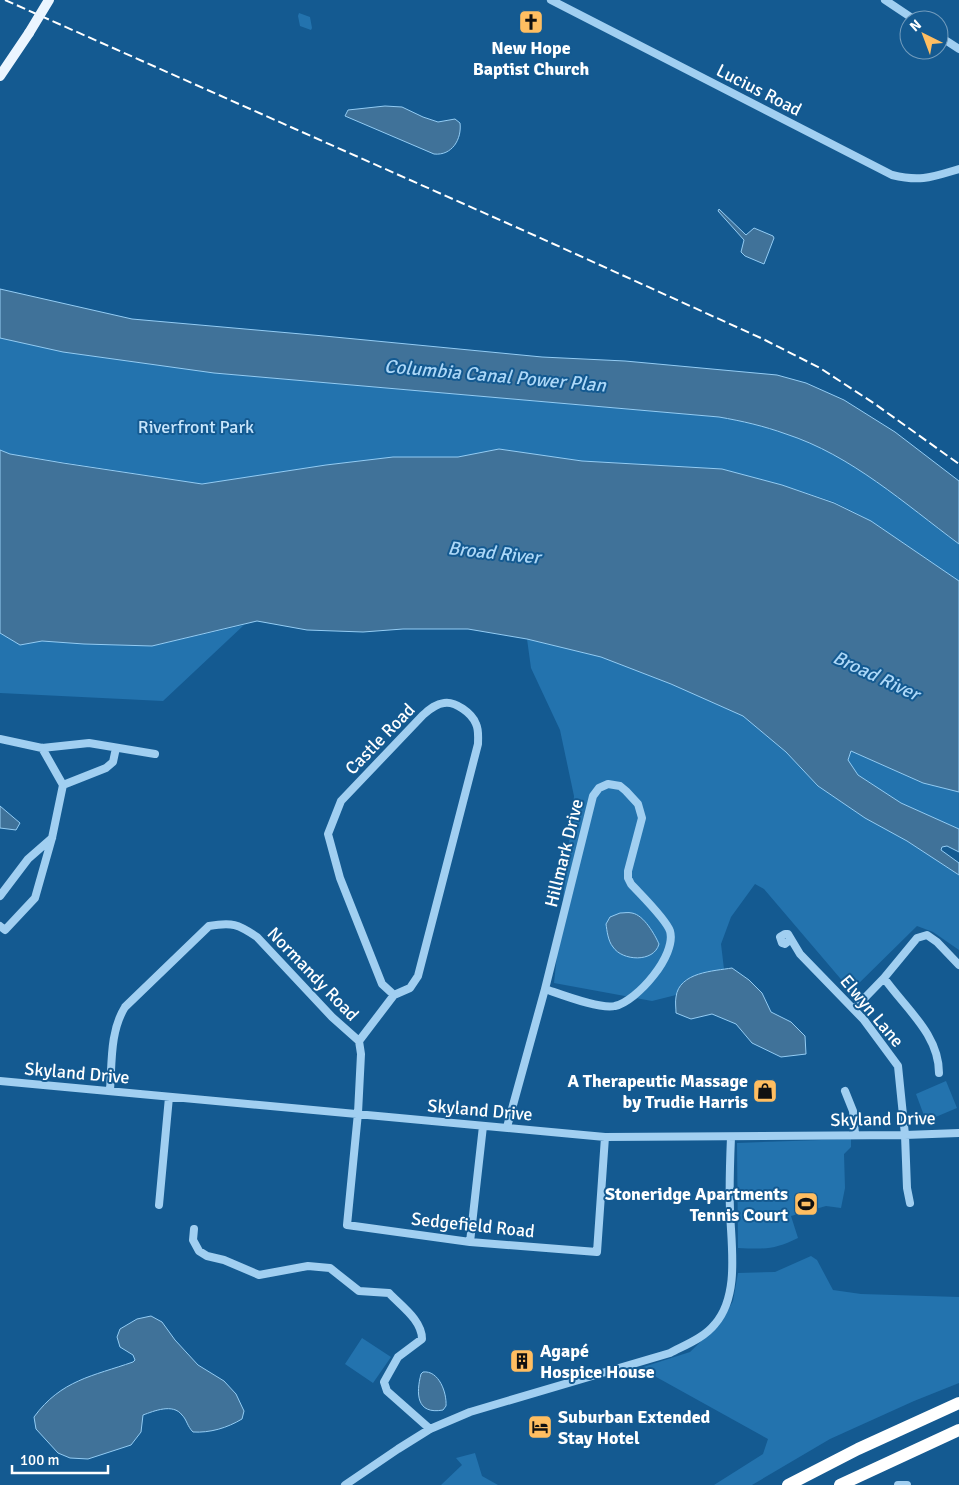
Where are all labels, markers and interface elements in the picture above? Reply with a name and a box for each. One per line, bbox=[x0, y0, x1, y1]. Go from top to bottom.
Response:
church icon: New Hope Baptist Church bbox=[518, 9, 544, 35]
north arrow bbox=[899, 10, 949, 60]
text: N bbox=[906, 16, 925, 35]
place label: New Hope Baptist Church bbox=[473, 37, 590, 80]
street label: Lucius Road bbox=[713, 59, 805, 121]
water label: Columbia Canal Power Plan bbox=[383, 354, 607, 398]
park label: Riverfront Park bbox=[138, 416, 254, 438]
water label: Broad River bbox=[447, 536, 544, 570]
water label: Broad River bbox=[829, 646, 926, 708]
street label: Castle Road bbox=[341, 699, 419, 779]
street label: Hillmark Drive bbox=[540, 797, 588, 909]
street label: Normandy Road bbox=[263, 922, 363, 1026]
street label: Elwyn Lane bbox=[835, 970, 909, 1052]
street label: Skyland Drive bbox=[24, 1057, 130, 1089]
place label: A Therapeutic Massage by Trudie Harris bbox=[567, 1070, 748, 1113]
shop icon: A Therapeutic Massage by Trudie Harris bbox=[752, 1078, 778, 1104]
street label: Skyland Drive bbox=[427, 1094, 533, 1126]
street label: Skyland Drive bbox=[830, 1107, 936, 1131]
place label: Stoneridge Apartments Tennis Court bbox=[605, 1183, 788, 1226]
sports icon: Stoneridge Apartments Tennis Court bbox=[793, 1191, 819, 1217]
street label: Sedgefield Road bbox=[410, 1208, 536, 1242]
place label: Agapé Hospice House bbox=[540, 1340, 655, 1383]
building icon: Agapé Hospice House bbox=[509, 1348, 535, 1374]
place label: Suburban Extended Stay Hotel bbox=[558, 1406, 711, 1449]
hotel icon: Suburban Extended Stay Hotel bbox=[527, 1414, 553, 1440]
scale bar bbox=[12, 1442, 109, 1474]
text: 100 m bbox=[20, 1451, 60, 1469]

